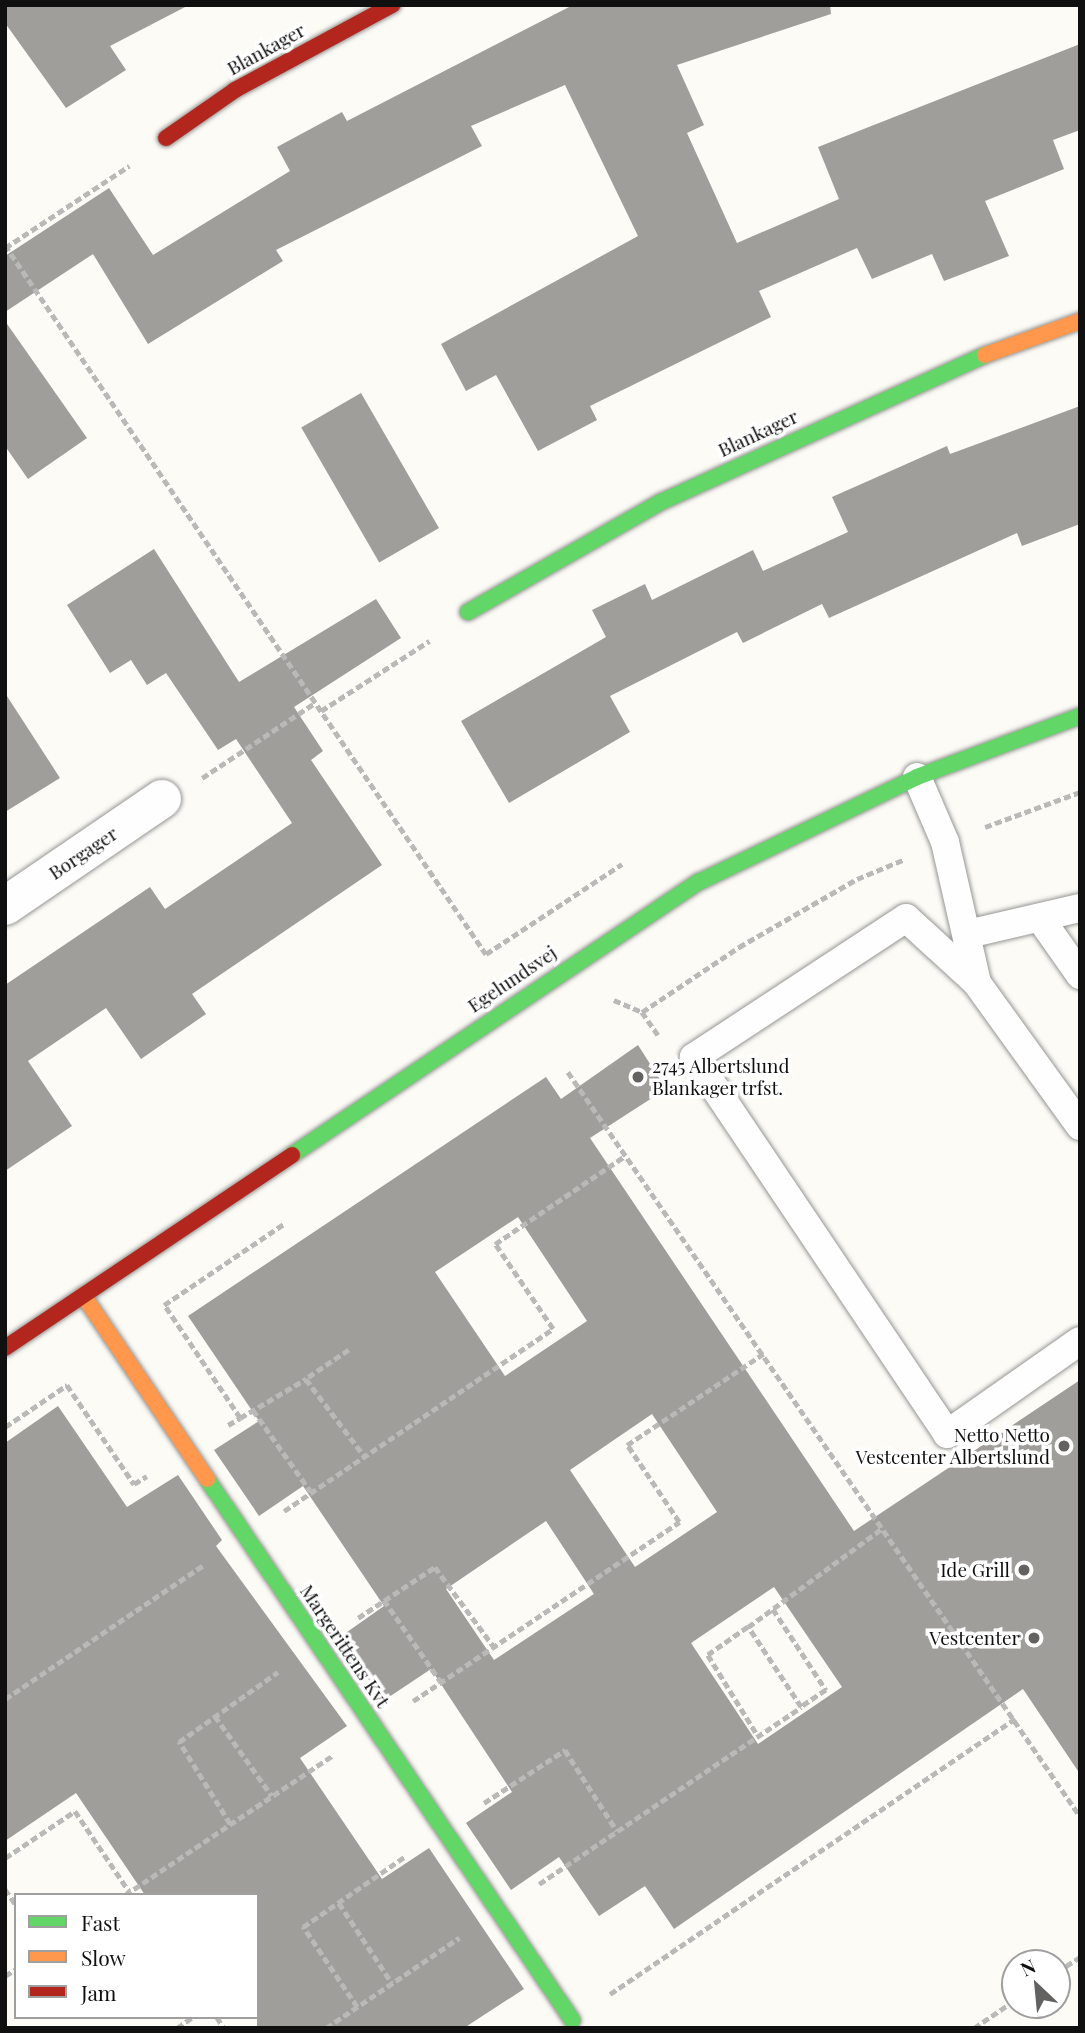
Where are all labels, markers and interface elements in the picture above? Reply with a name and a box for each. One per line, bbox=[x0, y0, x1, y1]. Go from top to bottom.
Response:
street label: Blankager bbox=[223, 18, 309, 80]
street label: Blankager bbox=[714, 405, 802, 461]
street label: Borgager bbox=[44, 822, 122, 884]
street label: Egelundsvej bbox=[463, 941, 561, 1017]
place label: 2745 Albertslund Blankager trfst. bbox=[652, 1055, 790, 1099]
marker: 2745 Albertslund Blankager trfst. bbox=[630, 1069, 646, 1085]
place label: Netto Netto Vestcenter Albertslund bbox=[854, 1424, 1050, 1468]
marker: Netto Netto Vestcenter Albertslund bbox=[1056, 1438, 1072, 1454]
place label: Ide Grill bbox=[940, 1559, 1010, 1581]
marker: Ide Grill bbox=[1016, 1562, 1032, 1578]
street label: Margerittens Kvt bbox=[296, 1580, 394, 1712]
place label: Vestcenter bbox=[929, 1627, 1020, 1649]
marker: Vestcenter bbox=[1026, 1630, 1042, 1646]
legend bbox=[14, 1893, 259, 2019]
text: Fast bbox=[81, 1908, 120, 1936]
text: Slow bbox=[81, 1943, 126, 1971]
north arrow bbox=[1001, 1949, 1071, 2019]
text: N bbox=[1016, 1952, 1040, 1982]
text: Jam bbox=[81, 1978, 117, 2006]

